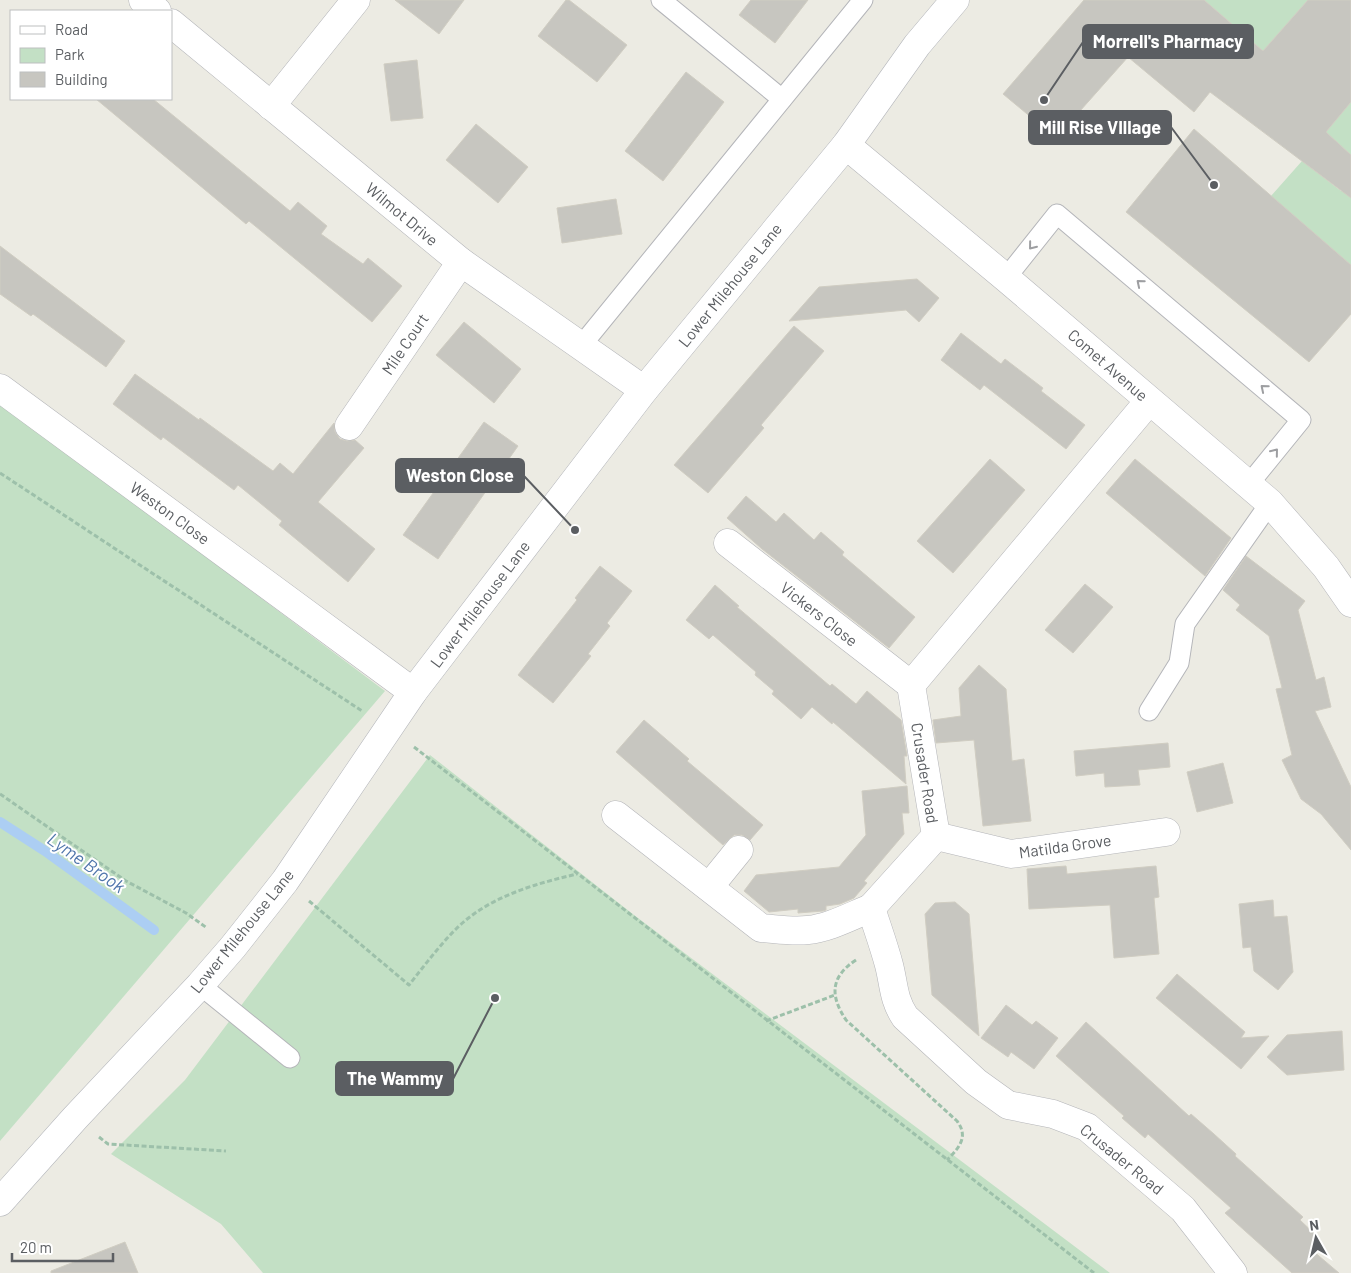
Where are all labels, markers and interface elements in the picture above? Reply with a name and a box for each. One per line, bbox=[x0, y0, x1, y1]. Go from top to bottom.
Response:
legend bbox=[10, 10, 172, 100]
text: Road bbox=[55, 20, 88, 38]
callout: Morrell's Pharmacy bbox=[1083, 25, 1253, 58]
text: Morrell's Pharmacy bbox=[1093, 30, 1243, 52]
text: Park bbox=[55, 45, 85, 63]
text: Building bbox=[55, 70, 108, 88]
callout: Mill Rise VIllage bbox=[1029, 111, 1171, 144]
text: Mill Rise VIllage bbox=[1039, 116, 1161, 138]
street label: Wilmot Drive bbox=[362, 178, 442, 249]
street label: Lower Milehouse Lane bbox=[674, 219, 785, 350]
one-way arrow bbox=[1029, 240, 1037, 249]
one-way arrow bbox=[1137, 281, 1146, 289]
street label: Mile Court bbox=[377, 309, 432, 378]
street label: Comet Avenue bbox=[1064, 325, 1152, 405]
one-way arrow bbox=[1261, 386, 1270, 394]
one-way arrow bbox=[1270, 449, 1278, 458]
callout: Weston Close bbox=[396, 459, 524, 492]
text: Weston Close bbox=[406, 464, 514, 486]
street label: Weston Close bbox=[127, 477, 214, 548]
street label: Lower Milehouse Lane bbox=[426, 537, 533, 671]
street label: Vickers Close bbox=[777, 577, 862, 650]
street label: Crusader Road bbox=[908, 721, 943, 825]
water label: Lyme Brook bbox=[43, 827, 130, 897]
street label: Matilda Grove bbox=[1018, 830, 1112, 861]
street label: Lower Milehouse Lane bbox=[186, 865, 297, 996]
callout: The Wammy bbox=[336, 1062, 453, 1095]
text: The Wammy bbox=[347, 1067, 443, 1089]
street label: Crusader Road bbox=[1077, 1119, 1168, 1198]
north arrow bbox=[1291, 1213, 1341, 1263]
text: N bbox=[1308, 1216, 1320, 1234]
scale bar bbox=[12, 1230, 114, 1262]
text: 20 m bbox=[20, 1238, 52, 1256]

